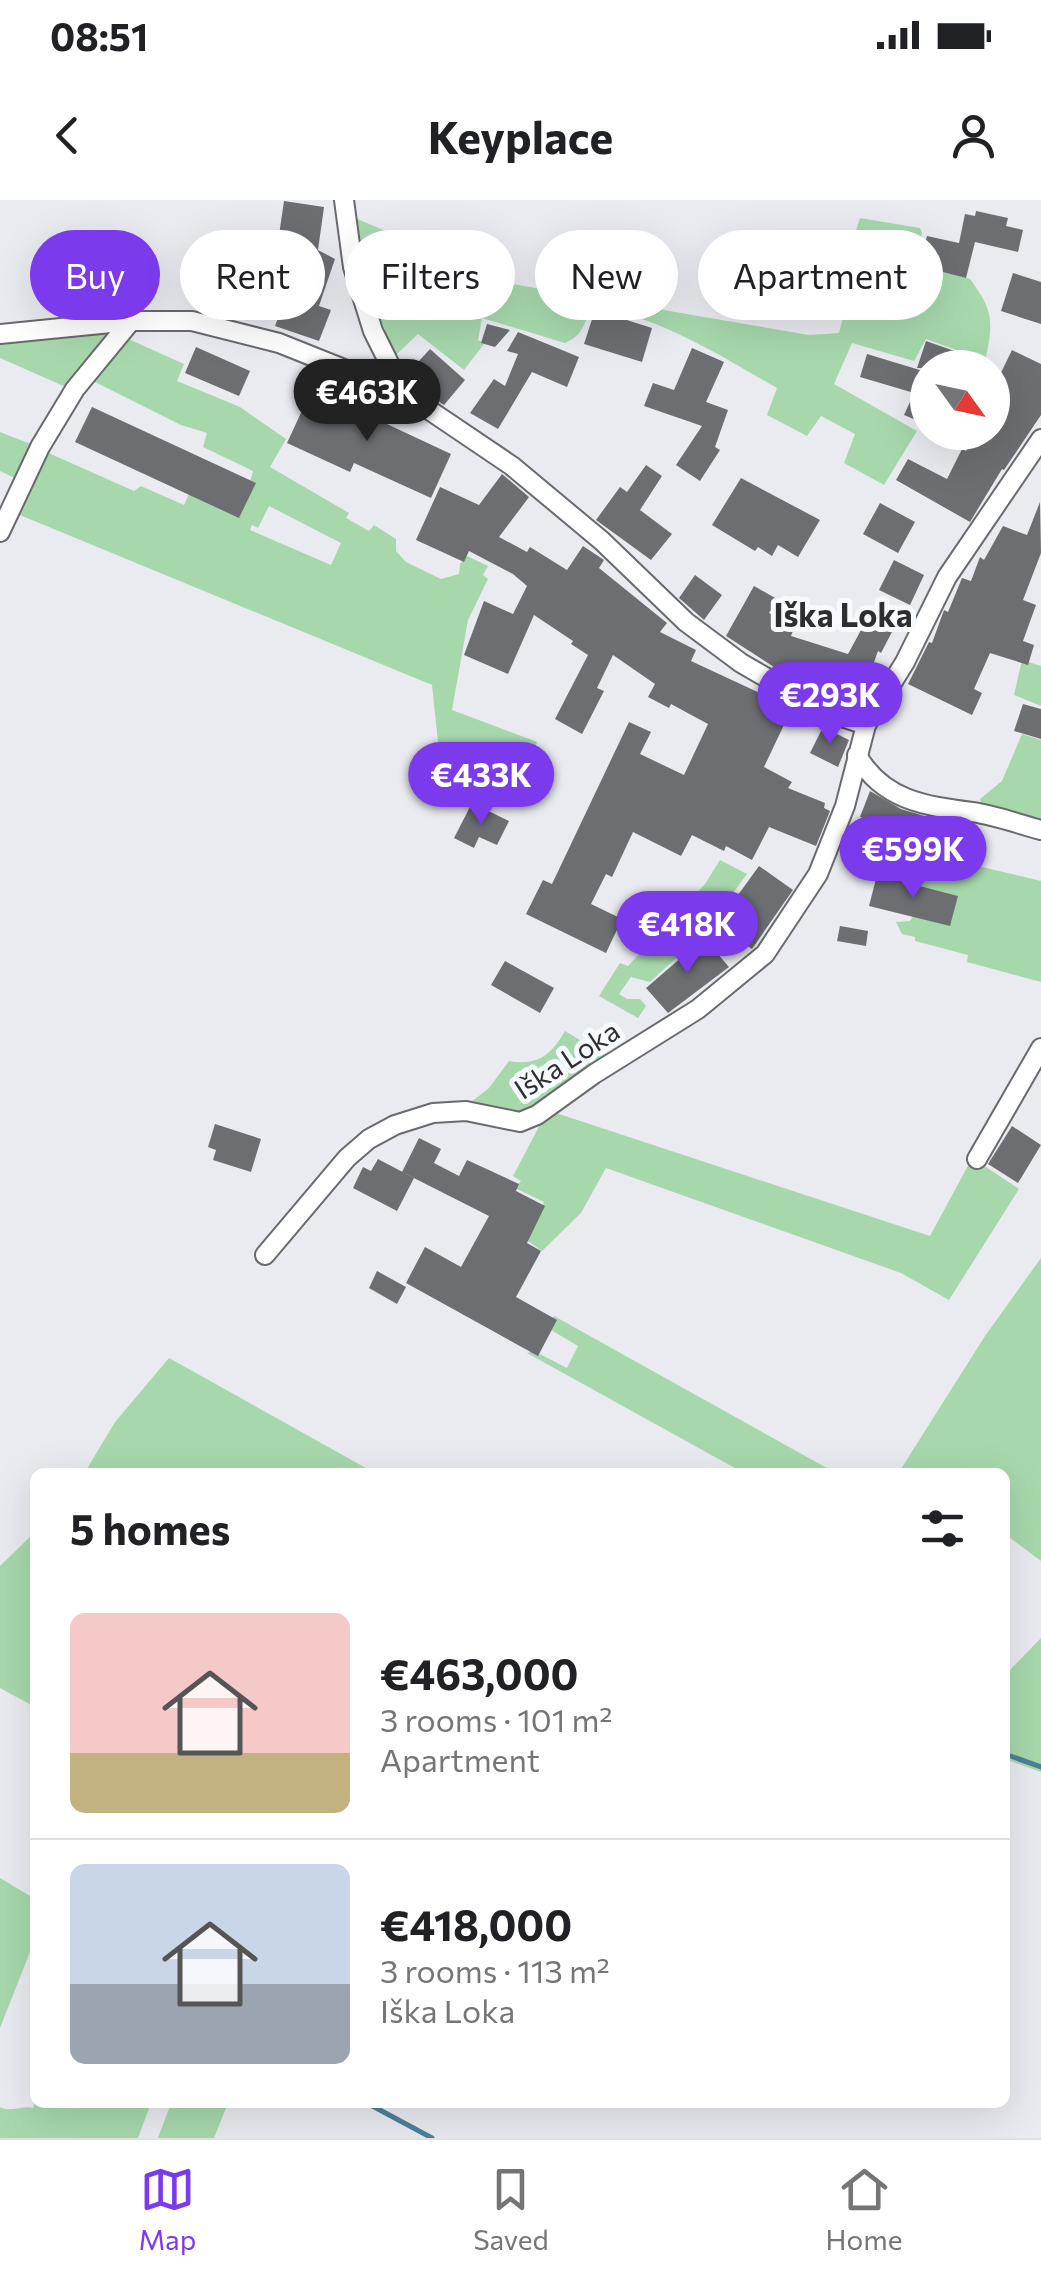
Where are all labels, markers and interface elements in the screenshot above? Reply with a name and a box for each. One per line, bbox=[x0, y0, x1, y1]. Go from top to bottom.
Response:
text: 08:51 bbox=[50, 12, 148, 59]
icon: back bbox=[40, 108, 95, 163]
text: Keyplace bbox=[428, 108, 613, 163]
icon: person bbox=[946, 108, 1001, 163]
chip: Buy bbox=[30, 230, 160, 320]
chip: Rent bbox=[180, 230, 325, 320]
chip: Filters bbox=[345, 230, 515, 320]
chip: New bbox=[535, 230, 678, 320]
chip: Apartment bbox=[698, 230, 943, 320]
north arrow bbox=[910, 350, 1010, 450]
map controls bbox=[910, 350, 1010, 450]
pin: €463K bbox=[297, 359, 437, 444]
text: €463K bbox=[316, 371, 418, 411]
district label: Iška Loka bbox=[773, 594, 913, 634]
pin: €293K bbox=[760, 662, 900, 747]
text: €293K bbox=[779, 674, 881, 714]
pin: €433K bbox=[411, 742, 551, 827]
text: €433K bbox=[430, 754, 532, 794]
pin: €599K bbox=[843, 816, 983, 901]
text: €599K bbox=[861, 828, 965, 868]
pin: €418K bbox=[617, 891, 757, 976]
text: €418K bbox=[638, 903, 736, 943]
street label: Iška Loka bbox=[508, 1013, 625, 1106]
icon: filters bbox=[915, 1501, 970, 1556]
text: 5 homes bbox=[70, 1502, 230, 1554]
text: €463,000 bbox=[380, 1647, 579, 1699]
icon: home bbox=[150, 1653, 270, 1773]
text: 3 rooms · 101 m² bbox=[380, 1699, 612, 1739]
text: Apartment bbox=[380, 1739, 540, 1779]
text: €418,000 bbox=[380, 1898, 572, 1950]
icon: home bbox=[150, 1904, 270, 2024]
text: 3 rooms · 113 m² bbox=[380, 1950, 610, 1990]
text: Iška Loka bbox=[380, 1990, 515, 2030]
tab: Map bbox=[138, 2162, 196, 2256]
tab: Saved bbox=[473, 2162, 549, 2256]
tab: Home bbox=[826, 2162, 903, 2256]

